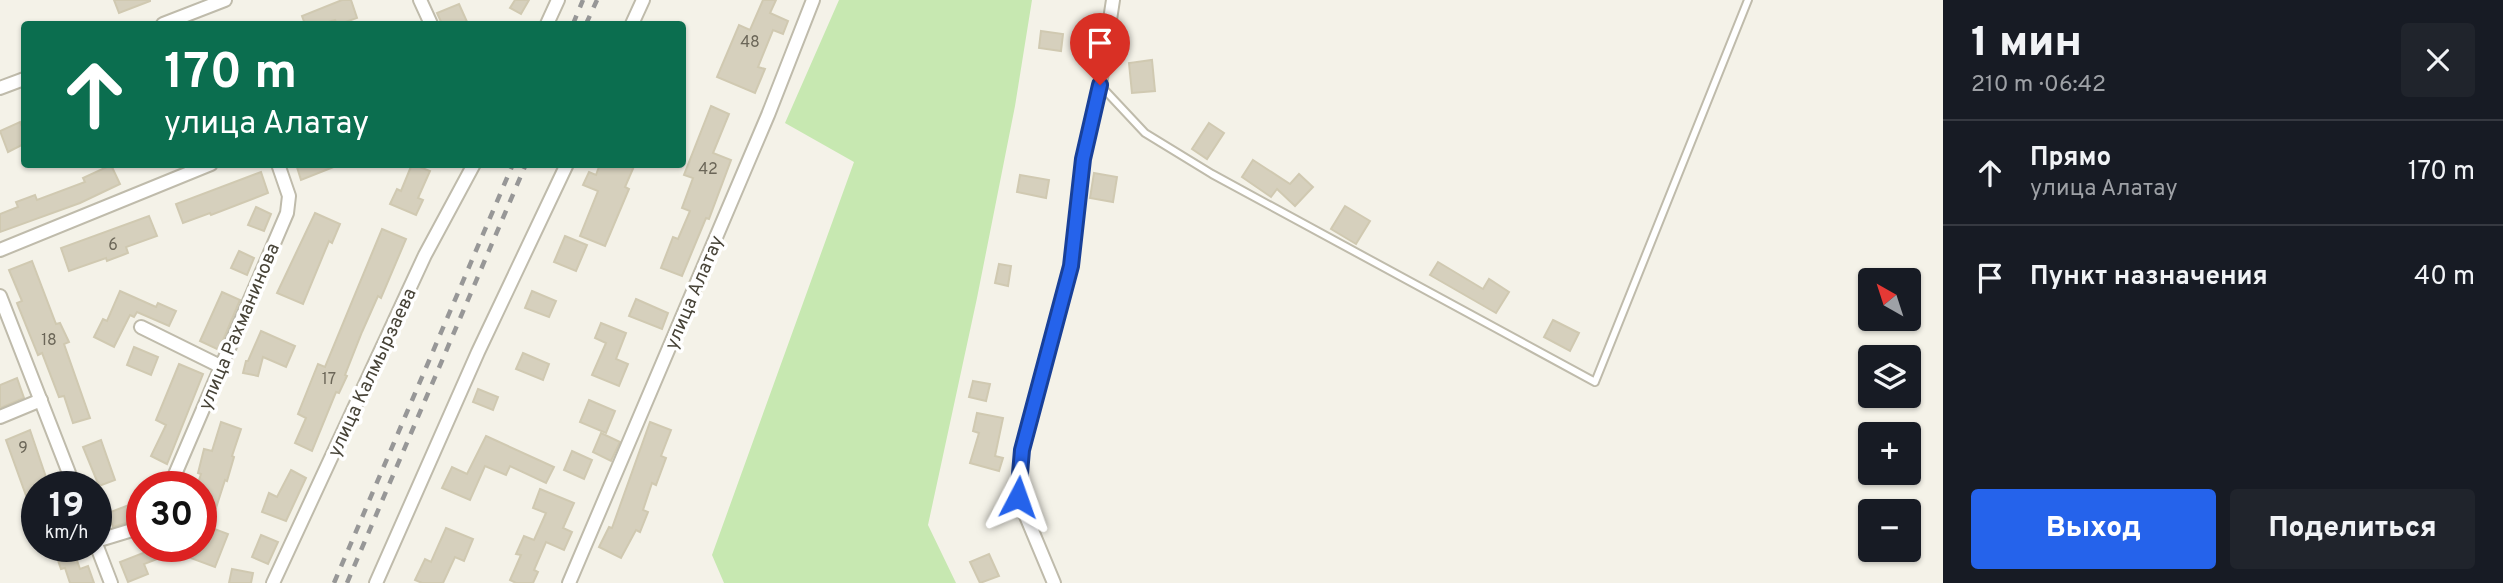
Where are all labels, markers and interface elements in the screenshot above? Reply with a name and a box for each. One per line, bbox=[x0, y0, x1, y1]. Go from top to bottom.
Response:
pin bbox=[1070, 13, 1130, 85]
text: 1 мин bbox=[1971, 18, 2082, 71]
button: close bbox=[2401, 23, 2475, 97]
icon: arrive bbox=[1081, 24, 1119, 62]
house number: 48 bbox=[740, 33, 760, 53]
text: 170 m bbox=[164, 44, 297, 106]
icon: ahead bbox=[49, 49, 140, 140]
text: 210 m · 06:42 bbox=[1971, 71, 2106, 100]
text: улица Алатау bbox=[164, 105, 369, 145]
text: Прямо bbox=[2030, 142, 2111, 175]
icon: ahead bbox=[1971, 154, 2009, 192]
text: 170 m bbox=[2408, 156, 2475, 189]
house number: 42 bbox=[698, 160, 718, 180]
text: улица Алатау bbox=[2030, 175, 2178, 204]
street label: улица Алатау bbox=[660, 232, 730, 354]
house number: 6 bbox=[108, 236, 118, 256]
street label: улица Рахманинова bbox=[194, 240, 286, 414]
icon: arrive bbox=[1971, 259, 2009, 297]
text: Пункт назначения bbox=[2030, 261, 2268, 294]
text: 40 m bbox=[2414, 261, 2475, 294]
north arrow bbox=[1858, 268, 1922, 331]
map controls bbox=[1858, 268, 1921, 562]
street label: улица Калмырзаева bbox=[323, 285, 423, 461]
house number: 18 bbox=[41, 331, 57, 351]
button: layers bbox=[1858, 345, 1921, 408]
house number: 17 bbox=[322, 370, 336, 390]
button: + bbox=[1858, 422, 1921, 485]
house number: 9 bbox=[18, 439, 28, 459]
position arrow bbox=[981, 460, 1055, 534]
speed limit sign: 30 bbox=[126, 471, 217, 562]
text: 19 bbox=[49, 485, 84, 529]
button: Выход bbox=[1971, 489, 2216, 569]
button: Поделиться bbox=[2230, 489, 2475, 569]
button: − bbox=[1858, 499, 1921, 562]
text: km/h bbox=[45, 522, 88, 545]

